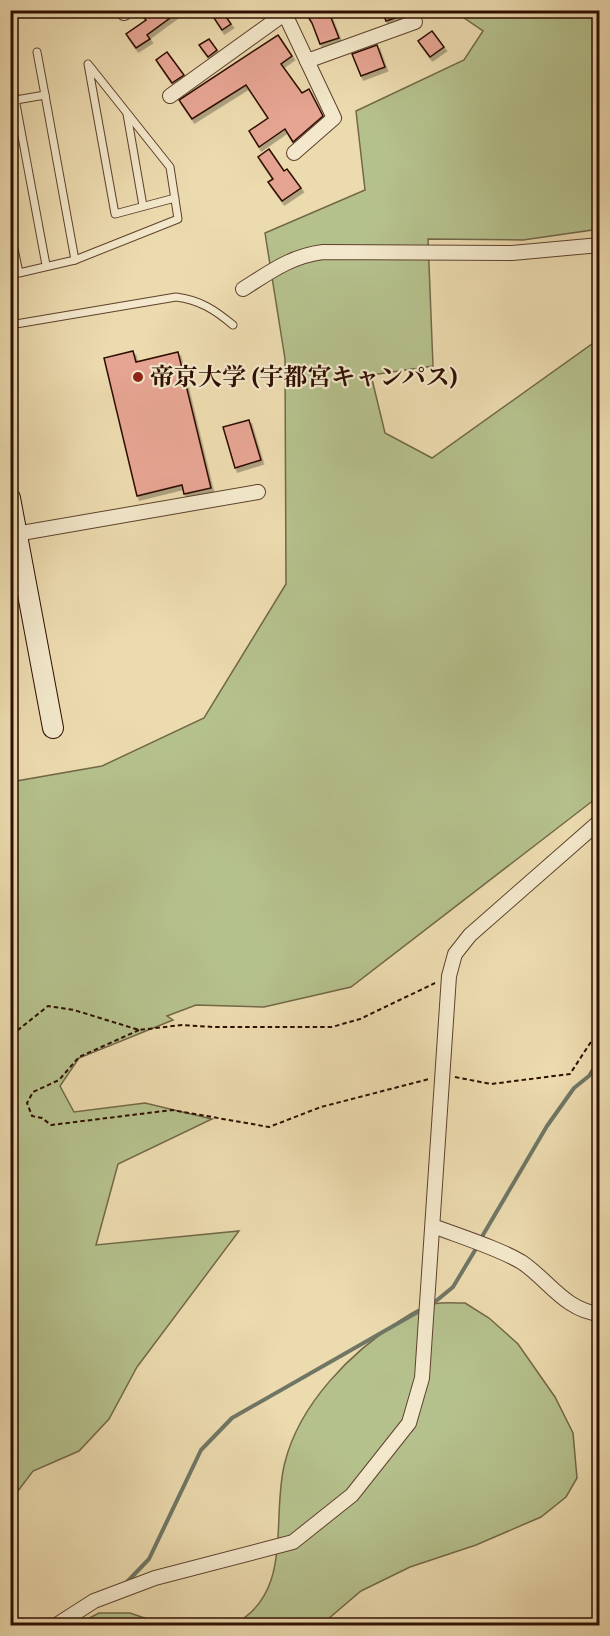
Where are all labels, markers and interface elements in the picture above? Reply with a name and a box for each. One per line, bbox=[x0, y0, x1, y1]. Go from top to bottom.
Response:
place label: 帝京大学 (宇都宮キャンパス) bbox=[150, 359, 458, 394]
marker: 帝京大学 (宇都宮キャンパス) bbox=[131, 370, 145, 384]

